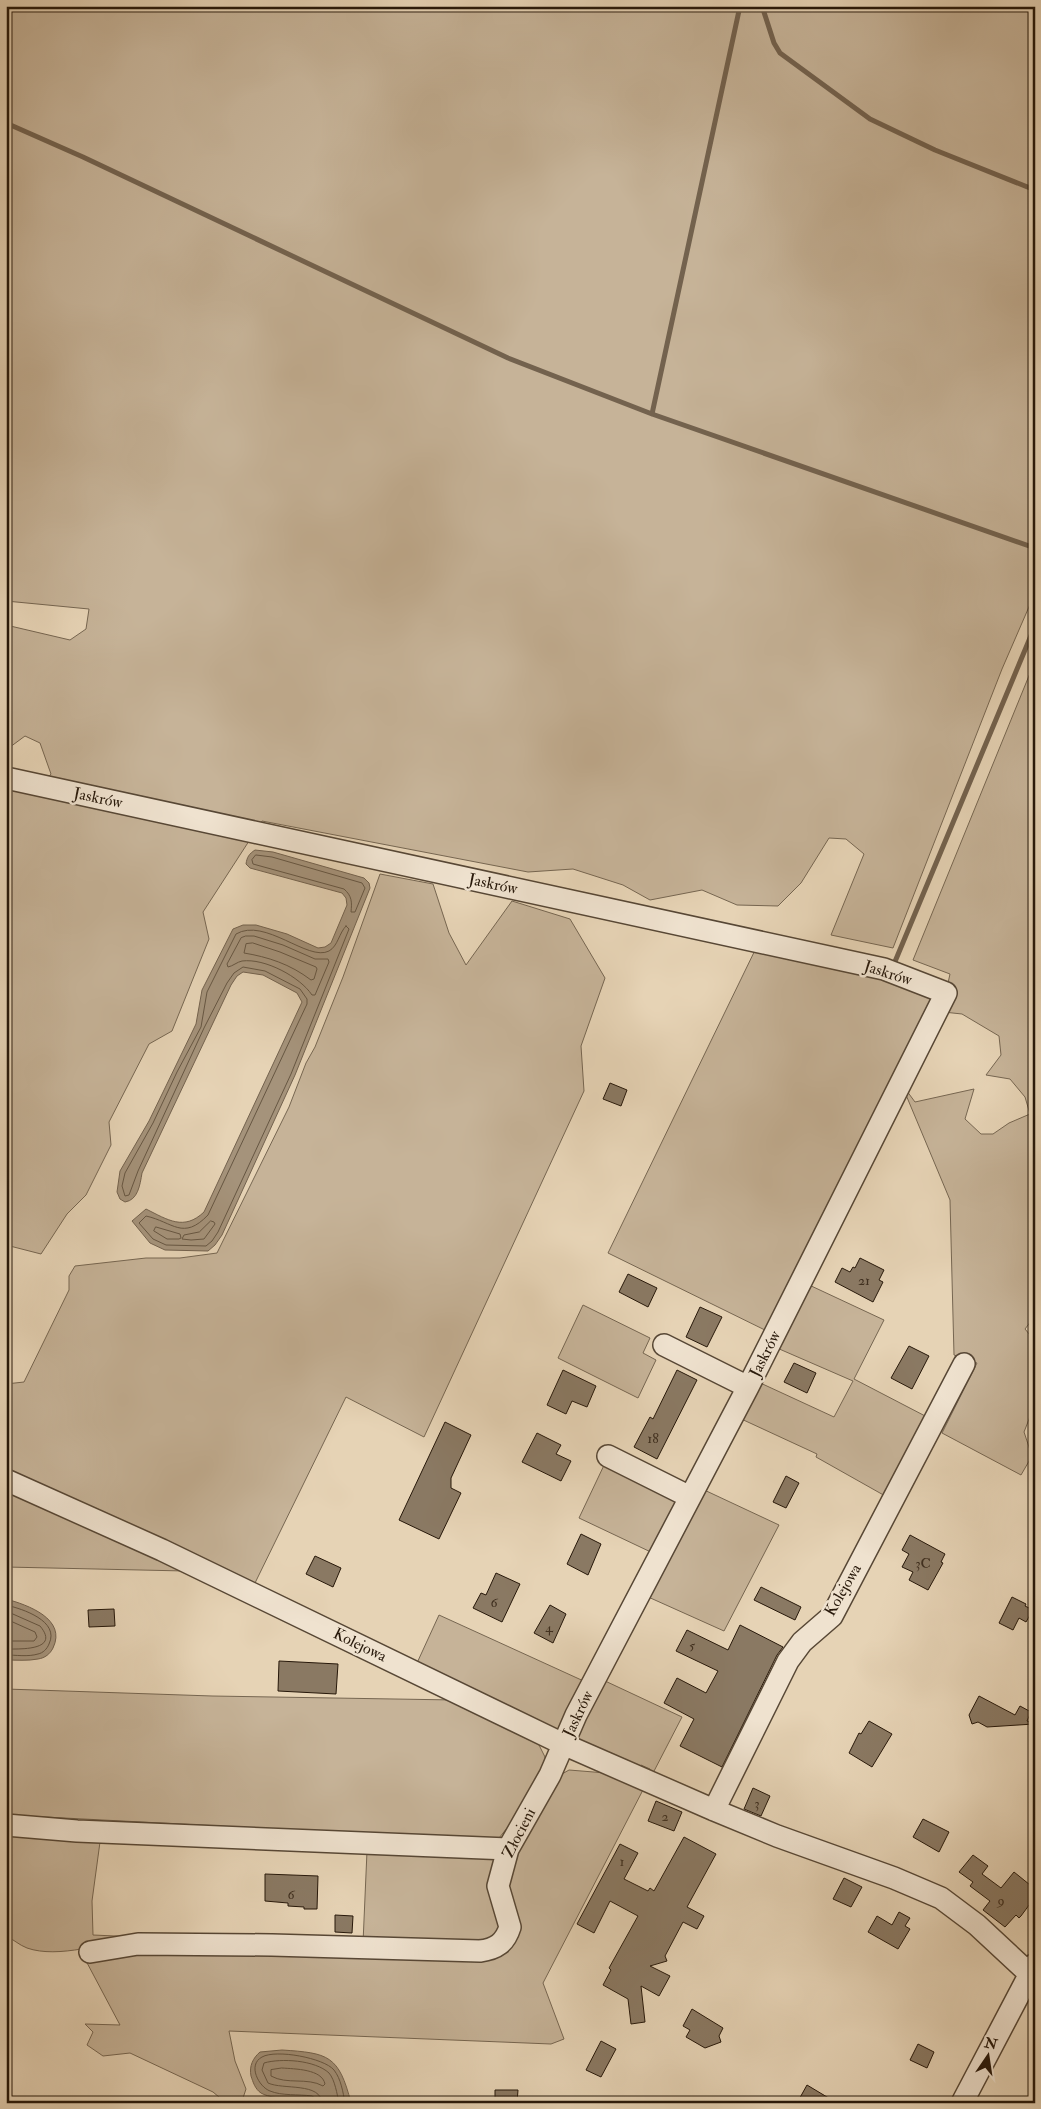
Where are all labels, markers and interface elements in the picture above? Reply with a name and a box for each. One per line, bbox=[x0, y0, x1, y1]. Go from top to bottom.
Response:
street label: Jaskrów bbox=[71, 783, 125, 814]
street label: Jaskrów bbox=[466, 869, 520, 900]
street label: Jaskrów bbox=[860, 956, 916, 991]
house number: 21 bbox=[858, 1272, 870, 1289]
street label: Jaskrów bbox=[744, 1327, 786, 1382]
house number: 18 bbox=[647, 1430, 659, 1447]
house number: 3C bbox=[915, 1555, 931, 1572]
street label: Kolejowa bbox=[820, 1560, 866, 1620]
house number: 6 bbox=[490, 1594, 498, 1611]
house number: 4 bbox=[545, 1619, 554, 1636]
street label: Kolejowa bbox=[330, 1624, 390, 1667]
house number: 5 bbox=[689, 1637, 696, 1654]
street label: Jaskrów bbox=[558, 1686, 599, 1742]
house number: 3 bbox=[754, 1795, 760, 1812]
street label: Złocieni bbox=[498, 1805, 540, 1861]
house number: 2 bbox=[661, 1808, 669, 1825]
house number: 1 bbox=[620, 1853, 625, 1870]
house number: 6 bbox=[287, 1886, 295, 1903]
house number: 9 bbox=[996, 1892, 1005, 1909]
north arrow bbox=[964, 2032, 1014, 2082]
text: N bbox=[982, 2034, 999, 2054]

